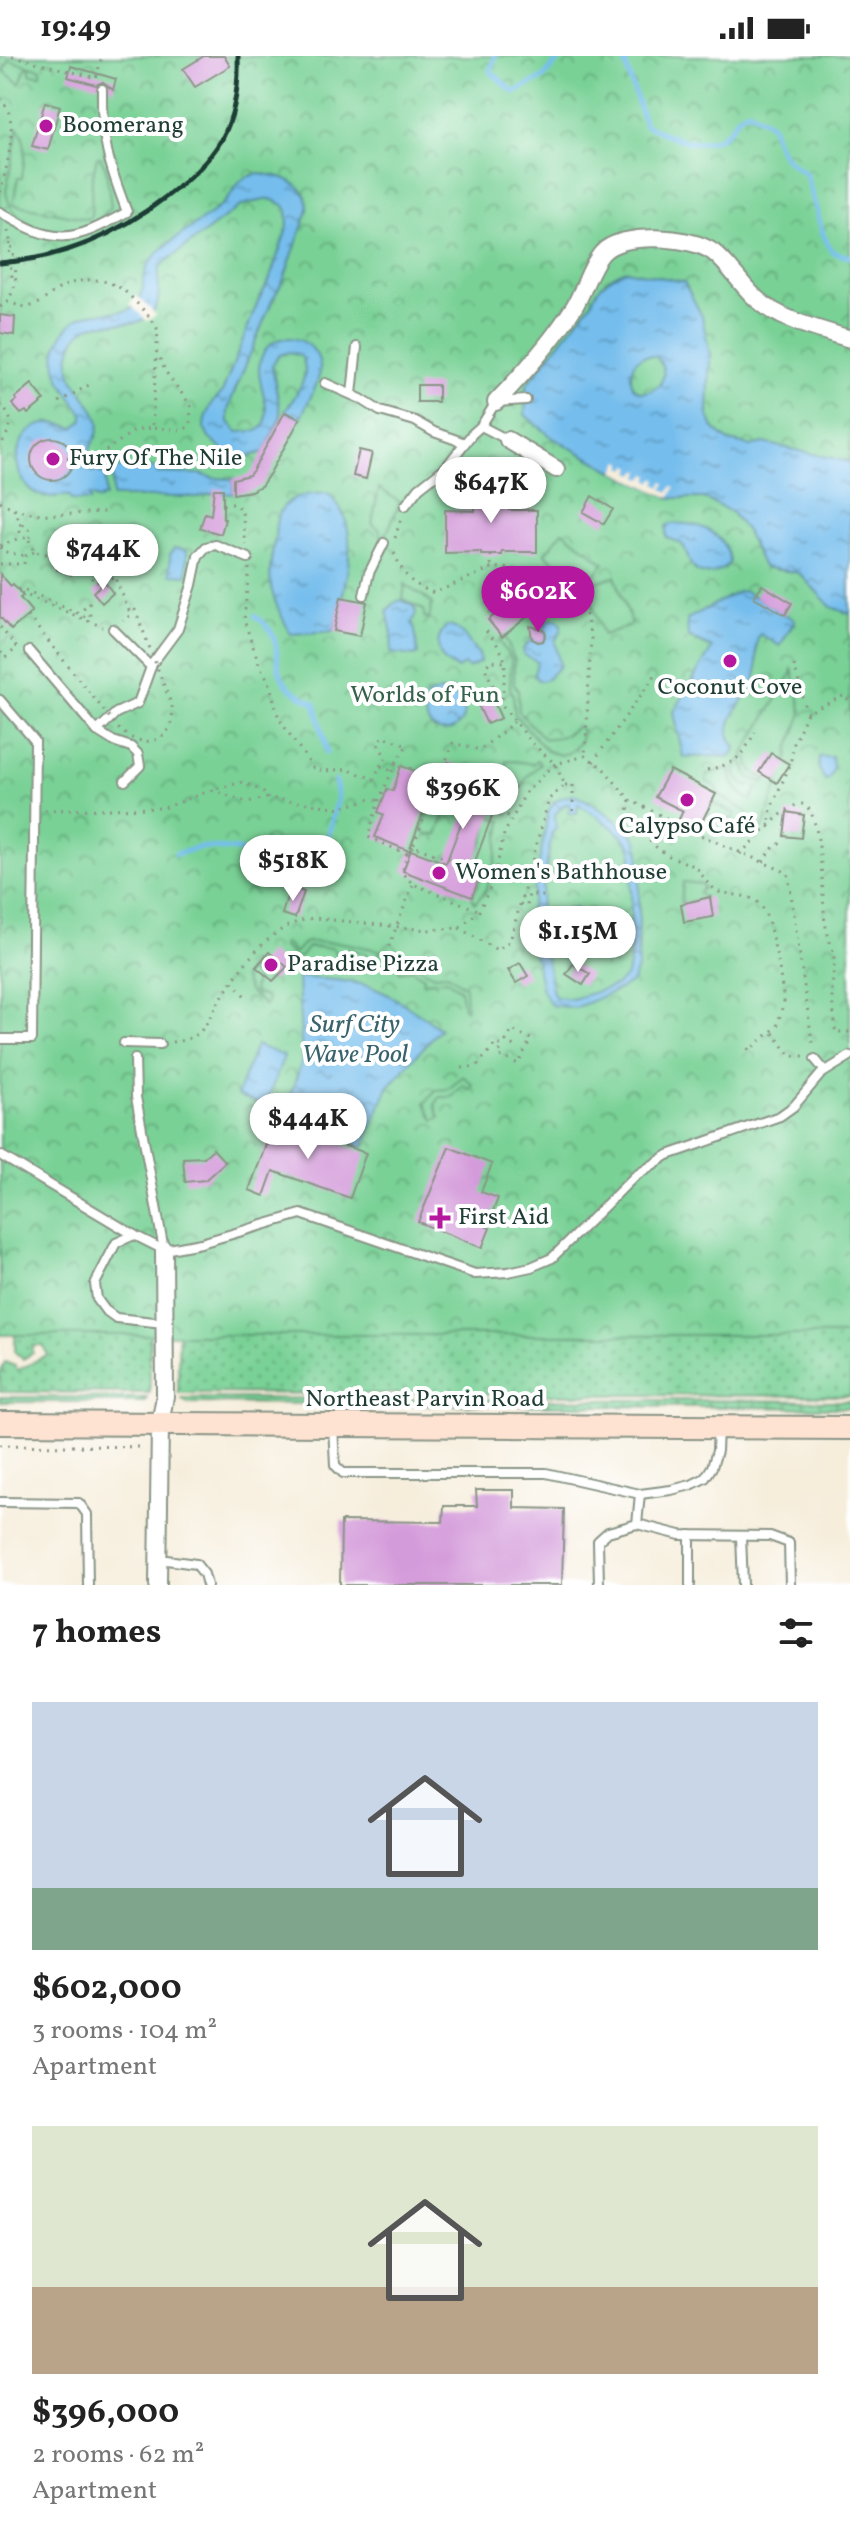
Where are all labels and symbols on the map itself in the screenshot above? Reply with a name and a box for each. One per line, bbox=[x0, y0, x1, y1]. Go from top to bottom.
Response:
place label: Boomerang bbox=[62, 109, 184, 143]
marker: Boomerang bbox=[37, 117, 55, 135]
place label: Fury Of The Nile bbox=[69, 442, 242, 476]
marker: Fury Of The Nile bbox=[44, 450, 62, 468]
pin: $647K bbox=[435, 457, 547, 525]
pin: $744K bbox=[47, 524, 159, 592]
pin: $602K bbox=[482, 566, 594, 634]
marker: Coconut Cove bbox=[721, 652, 739, 670]
place label: Coconut Cove bbox=[657, 671, 803, 705]
park label: Worlds of Fun bbox=[350, 679, 500, 713]
pin: $396K bbox=[407, 763, 519, 831]
marker: Calypso Café bbox=[678, 791, 696, 809]
place label: Calypso Café bbox=[619, 810, 755, 844]
pin: $518K bbox=[237, 835, 349, 903]
place label: Women's Bathhouse bbox=[455, 856, 667, 890]
marker: Women's Bathhouse bbox=[430, 864, 448, 882]
pin: $1.15M bbox=[513, 906, 643, 974]
place label: Paradise Pizza bbox=[287, 948, 439, 982]
marker: Paradise Pizza bbox=[262, 956, 280, 974]
water label: Surf City Wave Pool bbox=[302, 1007, 409, 1073]
pin: $444K bbox=[252, 1093, 364, 1161]
place label: First Aid bbox=[458, 1201, 549, 1235]
marker: First Aid bbox=[429, 1207, 451, 1229]
street label: Northeast Parvin Road bbox=[305, 1383, 545, 1417]

